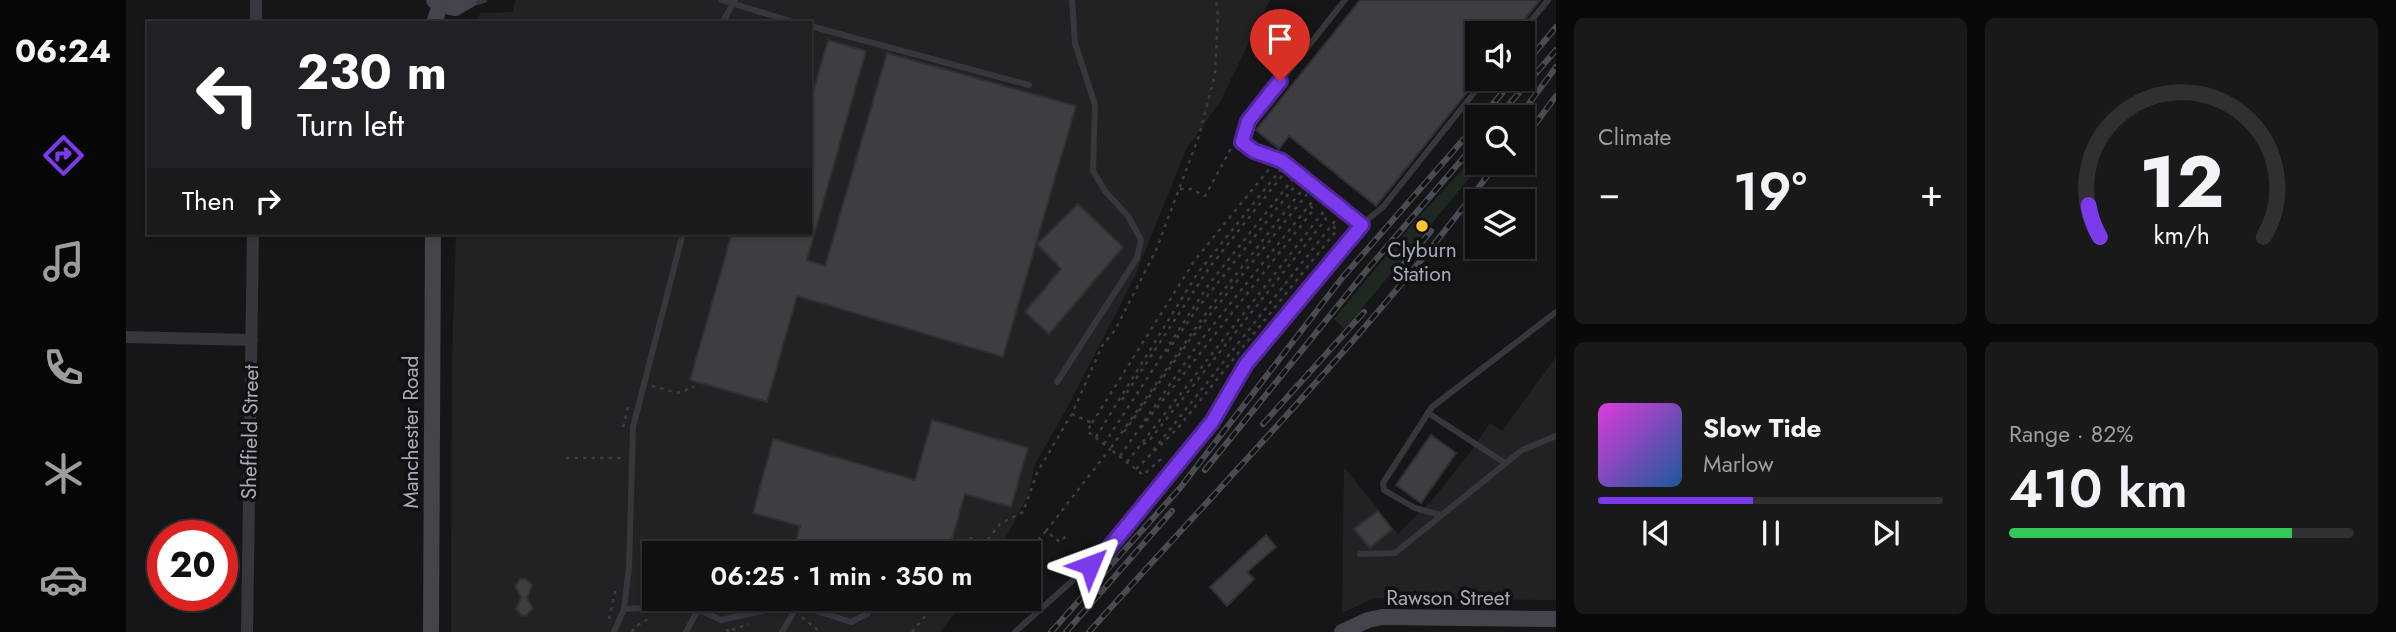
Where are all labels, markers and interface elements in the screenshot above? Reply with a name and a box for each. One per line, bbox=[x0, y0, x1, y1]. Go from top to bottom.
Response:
pin bbox=[1250, 9, 1310, 81]
icon: arrive bbox=[1261, 20, 1299, 58]
map controls bbox=[1465, 21, 1535, 259]
button: sound bbox=[1465, 21, 1535, 91]
text: 06:24 bbox=[15, 28, 111, 74]
text: 230 m bbox=[297, 37, 447, 107]
icon: left bbox=[182, 49, 273, 140]
text: Turn left bbox=[297, 102, 404, 148]
button: search bbox=[1465, 105, 1535, 175]
text: Climate bbox=[1598, 120, 1671, 154]
text: 12 bbox=[2139, 129, 2224, 234]
icon: directions bbox=[39, 131, 88, 180]
text: 19° bbox=[1733, 154, 1807, 230]
text: − bbox=[1598, 165, 1620, 220]
text: + bbox=[1920, 165, 1943, 220]
text: Then bbox=[182, 182, 235, 220]
icon: right bbox=[249, 182, 287, 220]
button: layers bbox=[1465, 189, 1535, 259]
text: km/h bbox=[2153, 217, 2210, 253]
marker: Clyburn Station bbox=[1414, 218, 1430, 234]
place label: Clyburn Station bbox=[1387, 235, 1457, 289]
icon: music bbox=[39, 237, 88, 286]
icon: phone bbox=[39, 343, 88, 392]
street label: Manchester Road bbox=[396, 355, 426, 509]
street label: Sheffield Street bbox=[234, 364, 266, 500]
text: Slow Tide bbox=[1703, 409, 1822, 447]
text: Range · 82% bbox=[2009, 417, 2134, 451]
text: Marlow bbox=[1703, 447, 1774, 481]
icon: climate bbox=[39, 449, 88, 498]
text: 410 km bbox=[2009, 451, 2188, 527]
icon: previous bbox=[1637, 514, 1675, 552]
icon: pause bbox=[1752, 514, 1790, 552]
icon: next bbox=[1867, 514, 1905, 552]
speed limit sign: 20 bbox=[147, 520, 238, 611]
position arrow bbox=[1053, 528, 1127, 602]
icon: car bbox=[39, 555, 88, 604]
text: 06:25 · 1 min · 350 m bbox=[711, 557, 972, 595]
street label: Rawson Street bbox=[1386, 583, 1510, 613]

